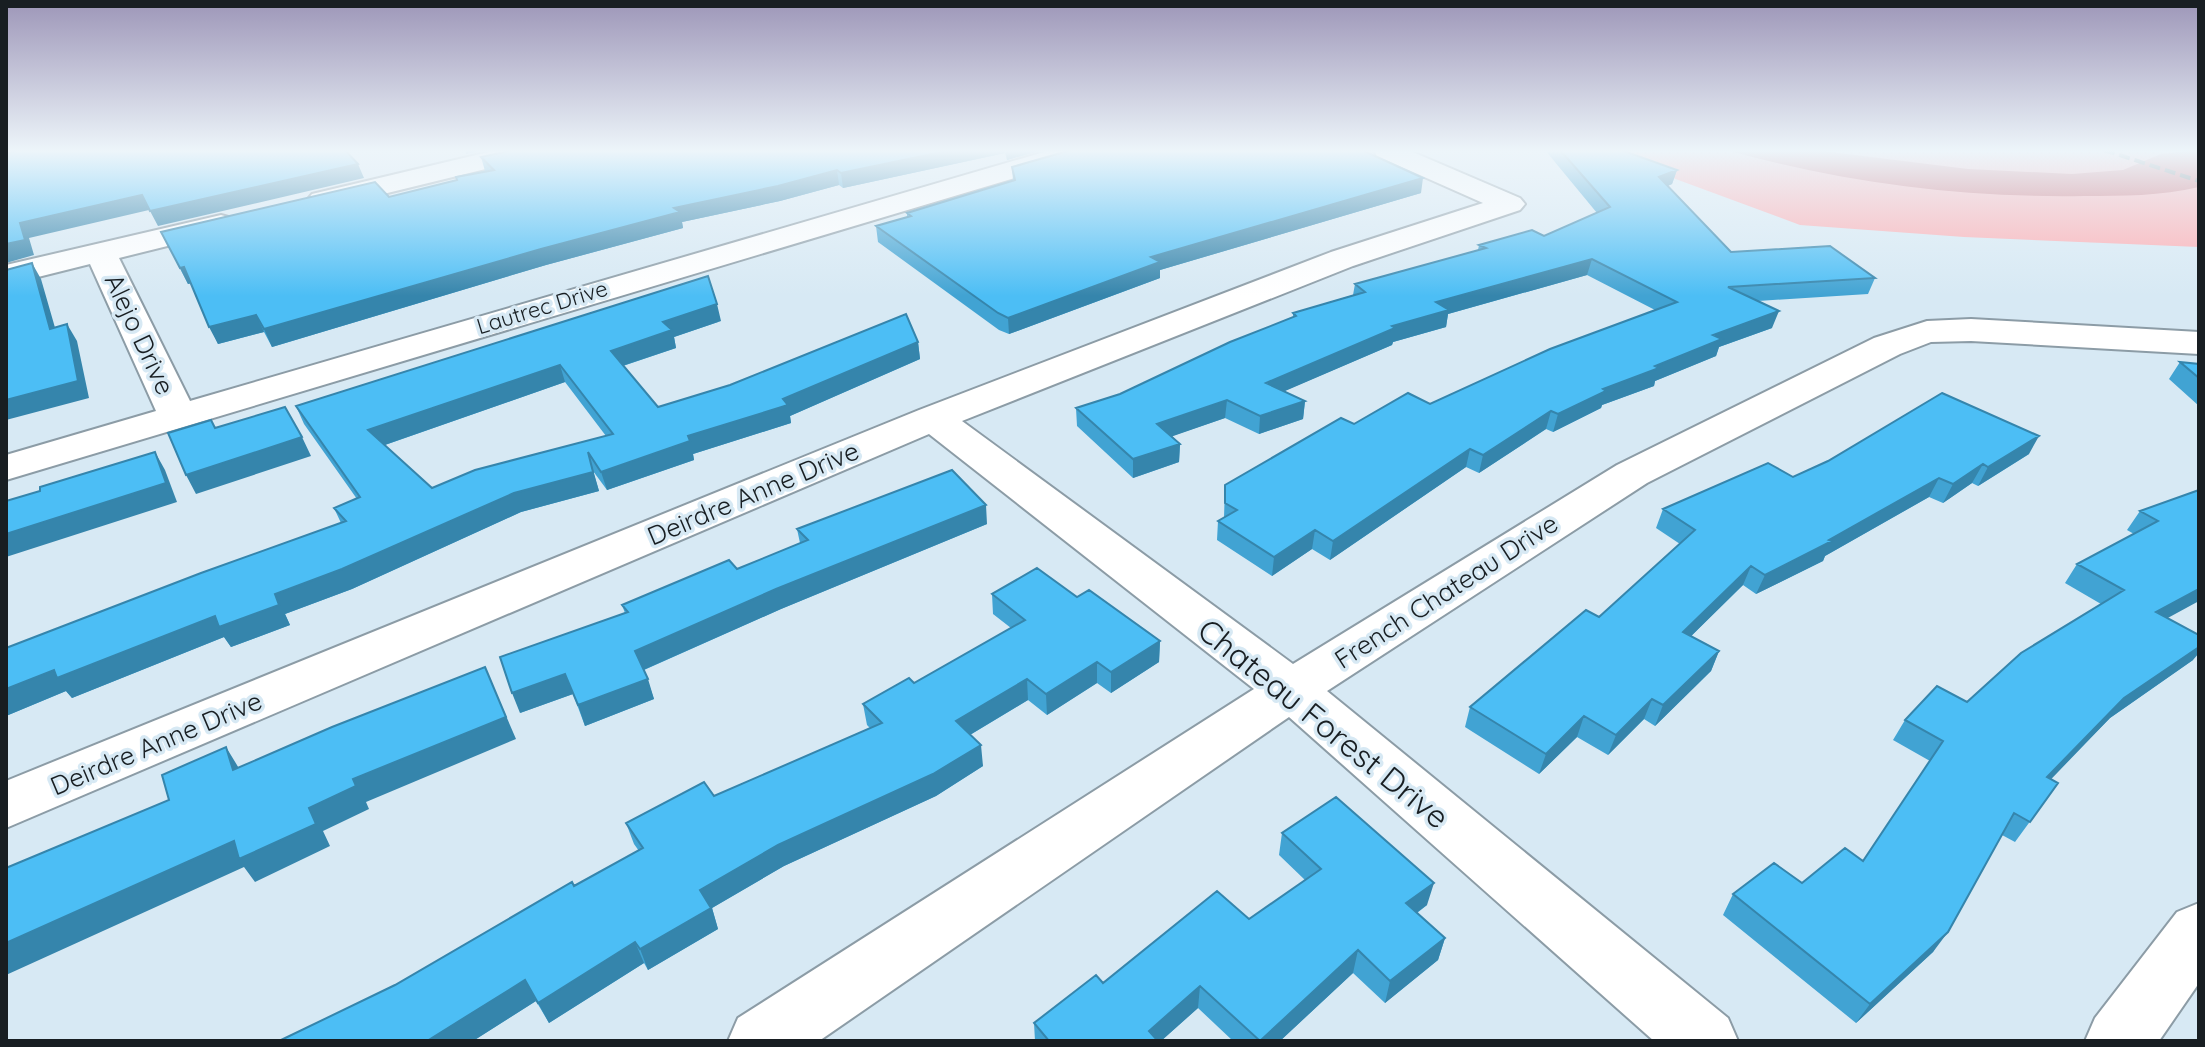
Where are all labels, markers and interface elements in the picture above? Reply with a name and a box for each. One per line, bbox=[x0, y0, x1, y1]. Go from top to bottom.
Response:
street label: Alejo Drive bbox=[98, 268, 182, 400]
street label: Lautrec Drive bbox=[473, 274, 611, 340]
street label: Deirdre Anne Drive bbox=[642, 433, 864, 553]
street label: French Chateau Drive bbox=[1328, 506, 1564, 676]
street label: Chateau Forest Drive bbox=[1190, 609, 1458, 837]
street label: Deirdre Anne Drive bbox=[45, 683, 267, 803]

